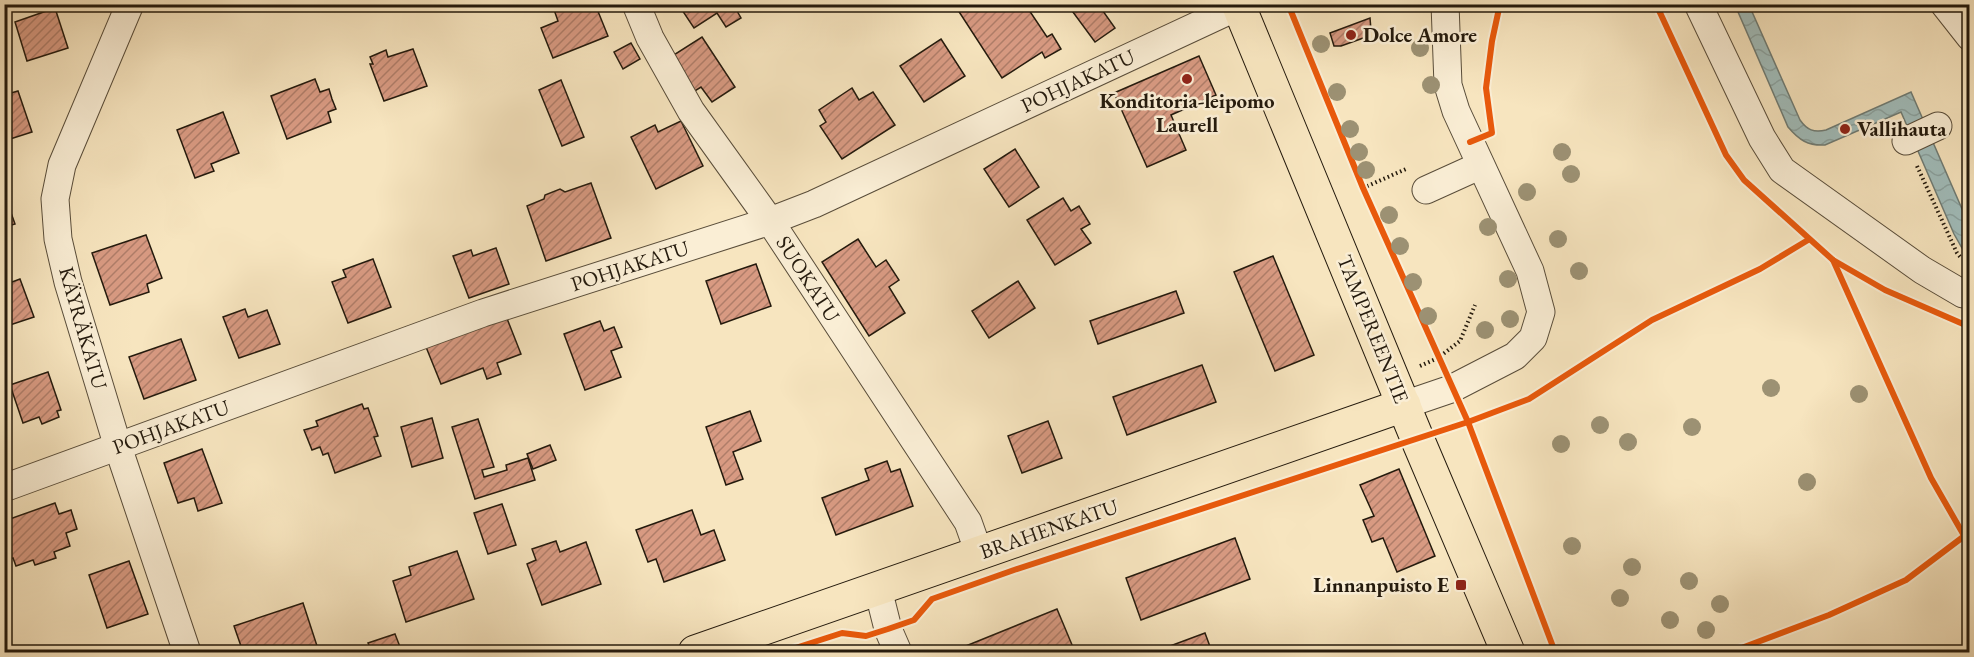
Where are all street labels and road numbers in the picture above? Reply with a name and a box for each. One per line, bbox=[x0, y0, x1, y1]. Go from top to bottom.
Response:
street label: POHJAKATU bbox=[1016, 42, 1140, 119]
street label: SUOKATU bbox=[770, 230, 847, 327]
street label: POHJAKATU bbox=[567, 234, 693, 297]
street label: TAMPEREENTIE bbox=[1331, 251, 1416, 407]
street label: KÄYRÄKATU bbox=[53, 264, 114, 393]
street label: POHJAKATU bbox=[109, 393, 234, 460]
street label: BRAHENKATU bbox=[976, 492, 1122, 565]

